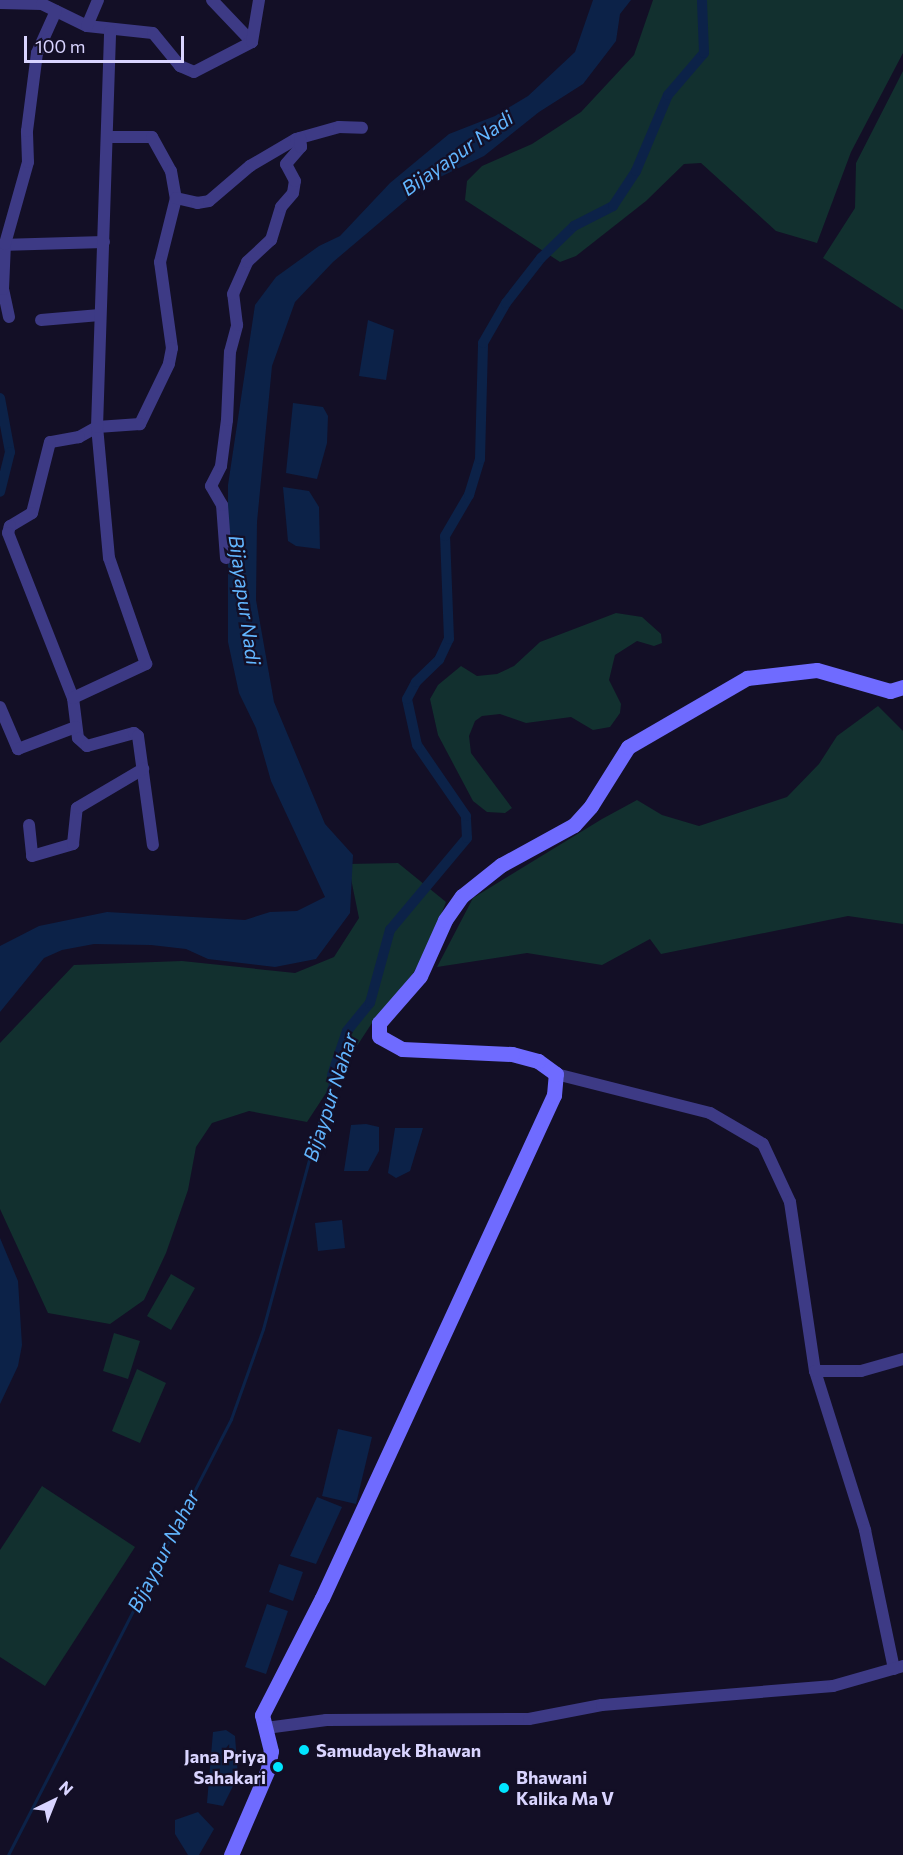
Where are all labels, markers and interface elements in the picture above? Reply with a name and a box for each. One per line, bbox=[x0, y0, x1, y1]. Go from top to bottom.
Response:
scale bar bbox=[27, 24, 188, 62]
text: 100 m bbox=[35, 35, 85, 57]
water label: Bijayapur Nadi bbox=[397, 106, 517, 200]
water label: Bijayapur Nadi bbox=[224, 534, 266, 666]
water label: Bijaypur Nahar bbox=[298, 1030, 362, 1164]
water label: Bijaypur Nahar bbox=[122, 1486, 204, 1616]
place label: Samudayek Bhawan bbox=[316, 1739, 481, 1761]
marker: Samudayek Bhawan bbox=[297, 1743, 311, 1757]
place label: Jana Priya Sahakari bbox=[184, 1746, 266, 1788]
marker: Jana Priya Sahakari bbox=[271, 1760, 285, 1774]
place label: Bhawani Kalika Ma V bbox=[516, 1767, 614, 1810]
north arrow bbox=[24, 1771, 84, 1831]
text: N bbox=[56, 1776, 77, 1799]
marker: Bhawani Kalika Ma V bbox=[497, 1781, 511, 1795]

